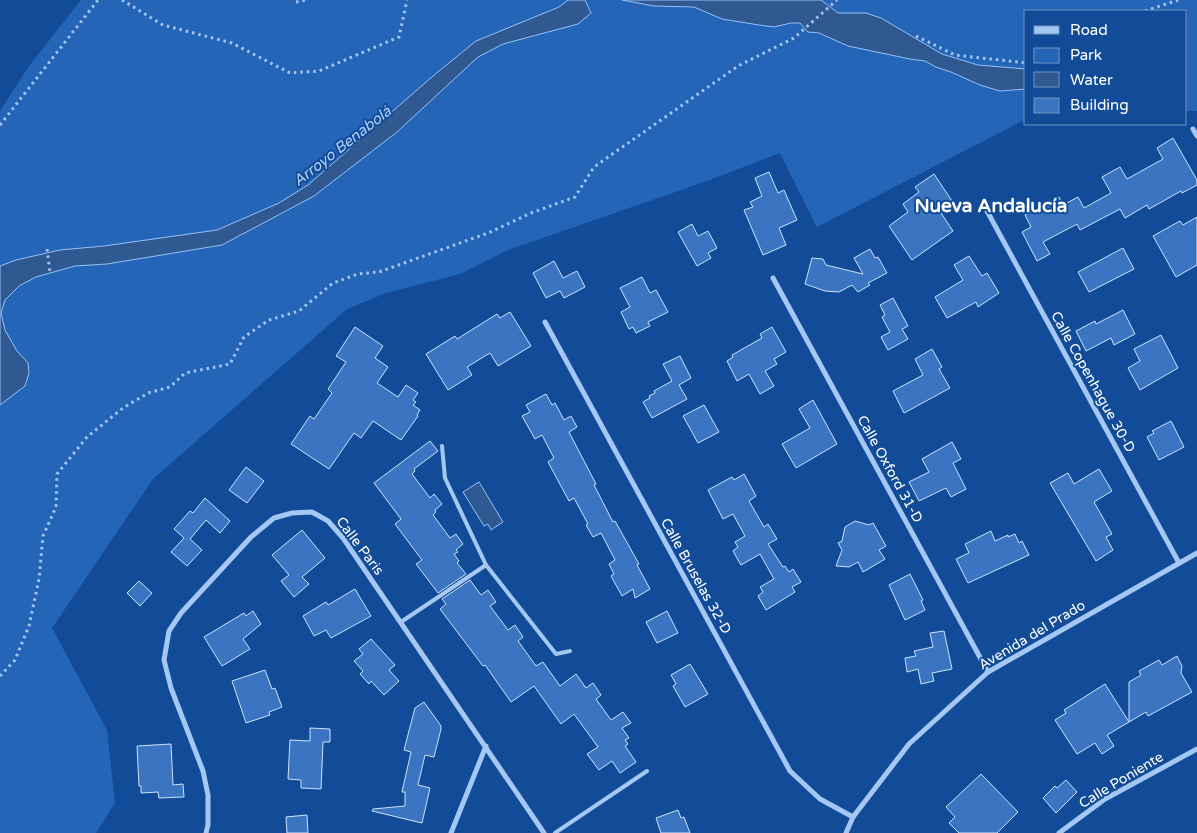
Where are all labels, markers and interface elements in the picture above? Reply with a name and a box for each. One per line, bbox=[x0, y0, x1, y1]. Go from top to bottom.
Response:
legend bbox=[1024, 10, 1187, 125]
text: Road bbox=[1070, 21, 1108, 39]
text: Park bbox=[1070, 46, 1102, 64]
text: Water bbox=[1070, 71, 1113, 89]
text: Building bbox=[1070, 96, 1129, 114]
water label: Arroyo Benabolá bbox=[289, 102, 395, 190]
district label: Nueva Andalucía bbox=[915, 195, 1067, 217]
street label: Calle Copenhague 30-D bbox=[1047, 309, 1139, 455]
street label: Calle Oxford 31-D bbox=[853, 412, 927, 526]
street label: Calle Paris bbox=[333, 513, 388, 579]
street label: Calle Bruselas 32-D bbox=[657, 515, 735, 637]
street label: Avenida del Prado bbox=[976, 596, 1088, 674]
street label: Calle Poniente bbox=[1076, 748, 1166, 812]

